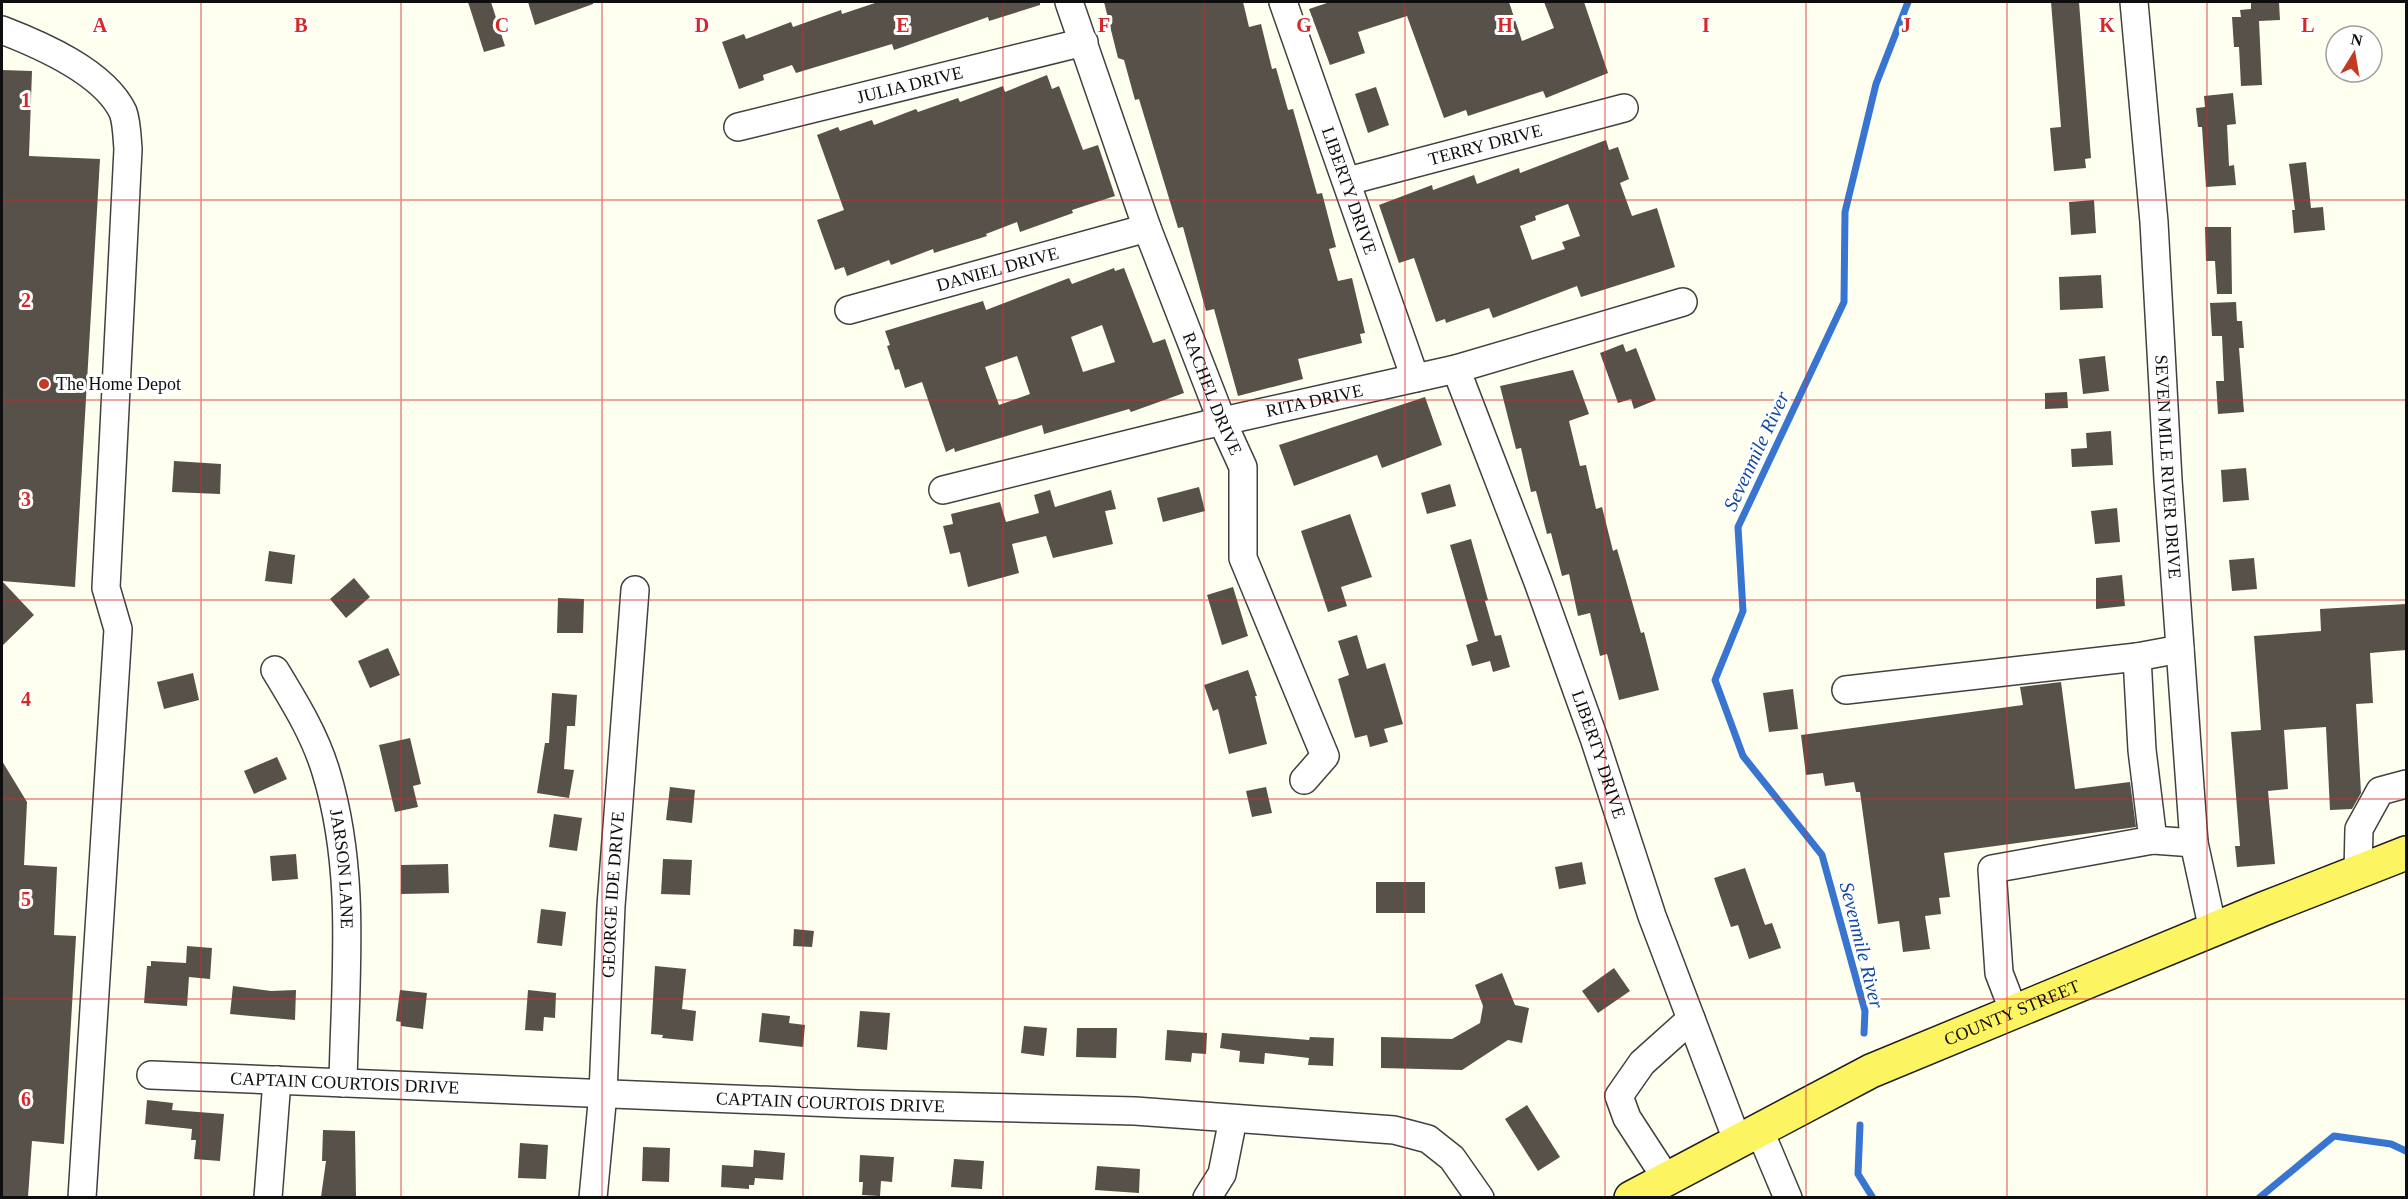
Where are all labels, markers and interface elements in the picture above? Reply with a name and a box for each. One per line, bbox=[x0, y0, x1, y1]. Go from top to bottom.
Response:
text: A bbox=[93, 14, 108, 36]
text: B bbox=[294, 14, 308, 36]
text: C bbox=[495, 14, 509, 36]
text: D bbox=[695, 14, 709, 36]
text: E bbox=[896, 14, 910, 36]
text: F bbox=[1098, 14, 1110, 36]
text: G bbox=[1296, 14, 1312, 36]
text: H bbox=[1497, 14, 1513, 36]
text: I bbox=[1702, 14, 1710, 36]
text: J bbox=[1901, 14, 1911, 36]
text: K bbox=[2099, 14, 2115, 36]
text: L bbox=[2301, 14, 2315, 36]
north arrow bbox=[2324, 24, 2384, 84]
text: N bbox=[2349, 30, 2364, 49]
street label: JULIA DRIVE bbox=[855, 62, 965, 107]
text: 1 bbox=[21, 89, 31, 111]
street label: TERRY DRIVE bbox=[1426, 120, 1544, 169]
street label: LIBERTY DRIVE bbox=[1318, 124, 1381, 257]
street label: DANIEL DRIVE bbox=[934, 243, 1061, 295]
text: 2 bbox=[21, 289, 31, 311]
street label: RACHEL DRIVE bbox=[1178, 329, 1246, 458]
street label: SEVEN MILE RIVER DRIVE bbox=[2151, 354, 2185, 579]
place label: The Home Depot bbox=[56, 374, 181, 394]
marker: The Home Depot bbox=[37, 377, 51, 391]
street label: RITA DRIVE bbox=[1264, 380, 1365, 421]
water label: Sevenmile River bbox=[1719, 388, 1793, 514]
text: 3 bbox=[21, 488, 31, 510]
text: 4 bbox=[21, 688, 31, 710]
street label: LIBERTY DRIVE bbox=[1568, 688, 1630, 821]
street label: JARSON LANE bbox=[326, 807, 357, 929]
street label: GEORGE IDE DRIVE bbox=[598, 811, 628, 979]
water label: Sevenmile River bbox=[1836, 880, 1888, 1011]
text: 5 bbox=[21, 888, 31, 910]
street label: COUNTY STREET bbox=[1941, 976, 2083, 1050]
street label: CAPTAIN COURTOIS DRIVE bbox=[230, 1068, 460, 1098]
text: 6 bbox=[21, 1088, 31, 1110]
street label: CAPTAIN COURTOIS DRIVE bbox=[715, 1088, 945, 1116]

